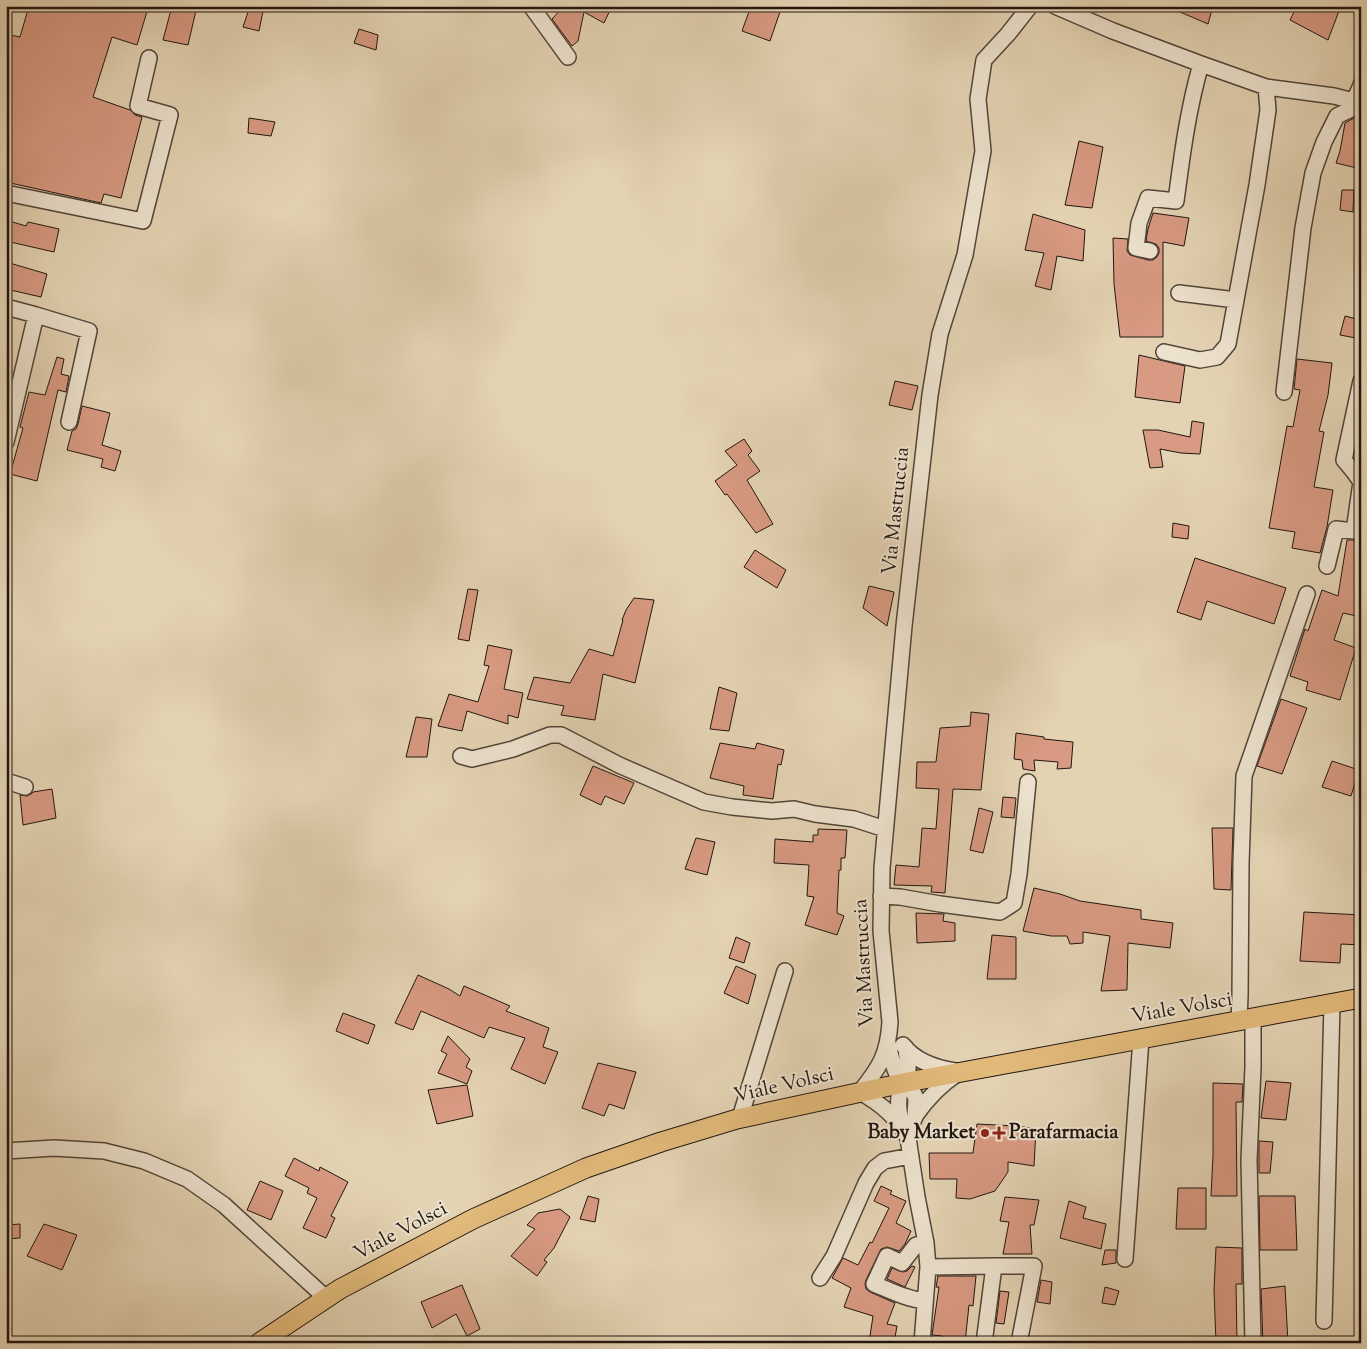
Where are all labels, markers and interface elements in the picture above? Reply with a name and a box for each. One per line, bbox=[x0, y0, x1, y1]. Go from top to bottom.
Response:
street label: Via Mastruccia bbox=[876, 446, 918, 576]
street label: Via Mastruccia bbox=[847, 898, 883, 1028]
street label: Viale Volsci bbox=[1129, 986, 1235, 1032]
street label: Viale Volsci bbox=[731, 1060, 837, 1112]
place label: Baby Market bbox=[868, 1119, 975, 1148]
place label: Parafarmacia bbox=[1009, 1119, 1119, 1148]
marker: Baby Market bbox=[979, 1127, 991, 1139]
marker: Parafarmacia bbox=[993, 1127, 1005, 1139]
street label: Viale Volsci bbox=[349, 1195, 453, 1269]

